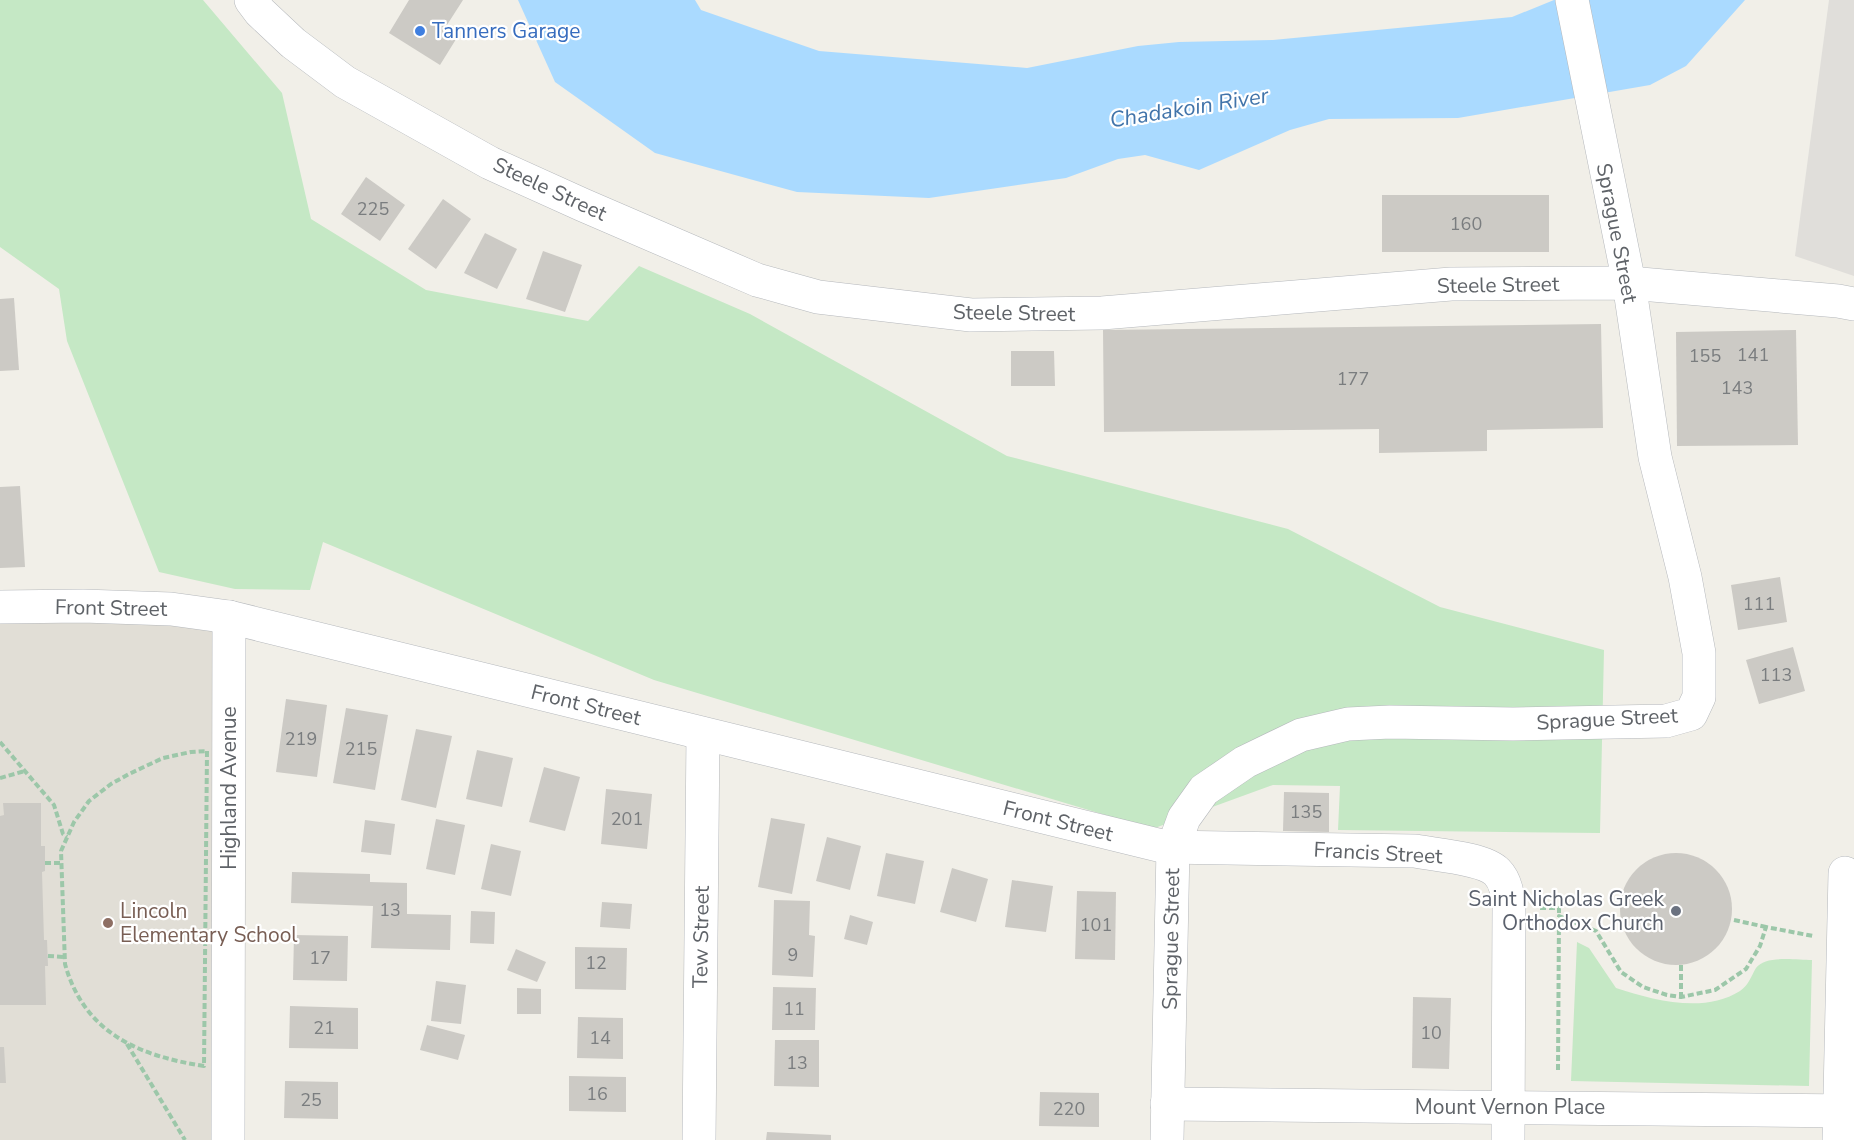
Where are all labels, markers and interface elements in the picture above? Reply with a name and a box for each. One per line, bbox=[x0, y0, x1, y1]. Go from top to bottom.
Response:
place label: Tanners Garage bbox=[432, 17, 581, 45]
marker: Tanners Garage bbox=[413, 24, 427, 38]
water label: Chadakoin River bbox=[1108, 80, 1272, 135]
street label: Steele Street bbox=[489, 150, 612, 228]
street label: Sprague Street bbox=[1590, 161, 1644, 306]
house number: 225 bbox=[357, 197, 389, 221]
house number: 160 bbox=[1450, 212, 1482, 236]
street label: Steele Street bbox=[1437, 270, 1560, 300]
street label: Steele Street bbox=[953, 298, 1076, 328]
house number: 141 bbox=[1737, 343, 1769, 367]
house number: 155 bbox=[1689, 344, 1721, 368]
house number: 177 bbox=[1337, 367, 1369, 391]
house number: 143 bbox=[1721, 376, 1753, 400]
house number: 111 bbox=[1743, 592, 1775, 616]
street label: Front Street bbox=[55, 593, 168, 623]
house number: 113 bbox=[1760, 663, 1792, 687]
street label: Front Street bbox=[528, 678, 645, 732]
street label: Sprague Street bbox=[1536, 701, 1679, 737]
street label: Highland Avenue bbox=[215, 706, 243, 870]
house number: 219 bbox=[285, 727, 317, 751]
house number: 215 bbox=[345, 737, 377, 761]
street label: Front Street bbox=[1000, 794, 1117, 848]
house number: 135 bbox=[1290, 800, 1322, 824]
house number: 201 bbox=[611, 807, 643, 831]
street label: Francis Street bbox=[1313, 836, 1444, 870]
street label: Sprague Street bbox=[1156, 867, 1186, 1010]
street label: Tew Street bbox=[686, 885, 716, 988]
place label: Saint Nicholas Greek Orthodox Church bbox=[1468, 885, 1664, 937]
place label: Lincoln Elementary School bbox=[120, 897, 298, 949]
house number: 13 bbox=[379, 898, 401, 922]
marker: Saint Nicholas Greek Orthodox Church bbox=[1669, 904, 1683, 918]
house number: 101 bbox=[1080, 913, 1112, 937]
marker: Lincoln Elementary School bbox=[101, 916, 115, 930]
house number: 9 bbox=[788, 943, 798, 967]
house number: 17 bbox=[309, 946, 331, 970]
house number: 12 bbox=[585, 951, 607, 975]
house number: 11 bbox=[783, 997, 805, 1021]
house number: 21 bbox=[313, 1016, 335, 1040]
house number: 10 bbox=[1420, 1021, 1442, 1045]
house number: 14 bbox=[589, 1026, 611, 1050]
house number: 13 bbox=[786, 1051, 808, 1075]
house number: 16 bbox=[586, 1082, 608, 1106]
house number: 25 bbox=[300, 1088, 322, 1112]
street label: Mount Vernon Place bbox=[1415, 1093, 1605, 1121]
house number: 220 bbox=[1053, 1097, 1085, 1121]

